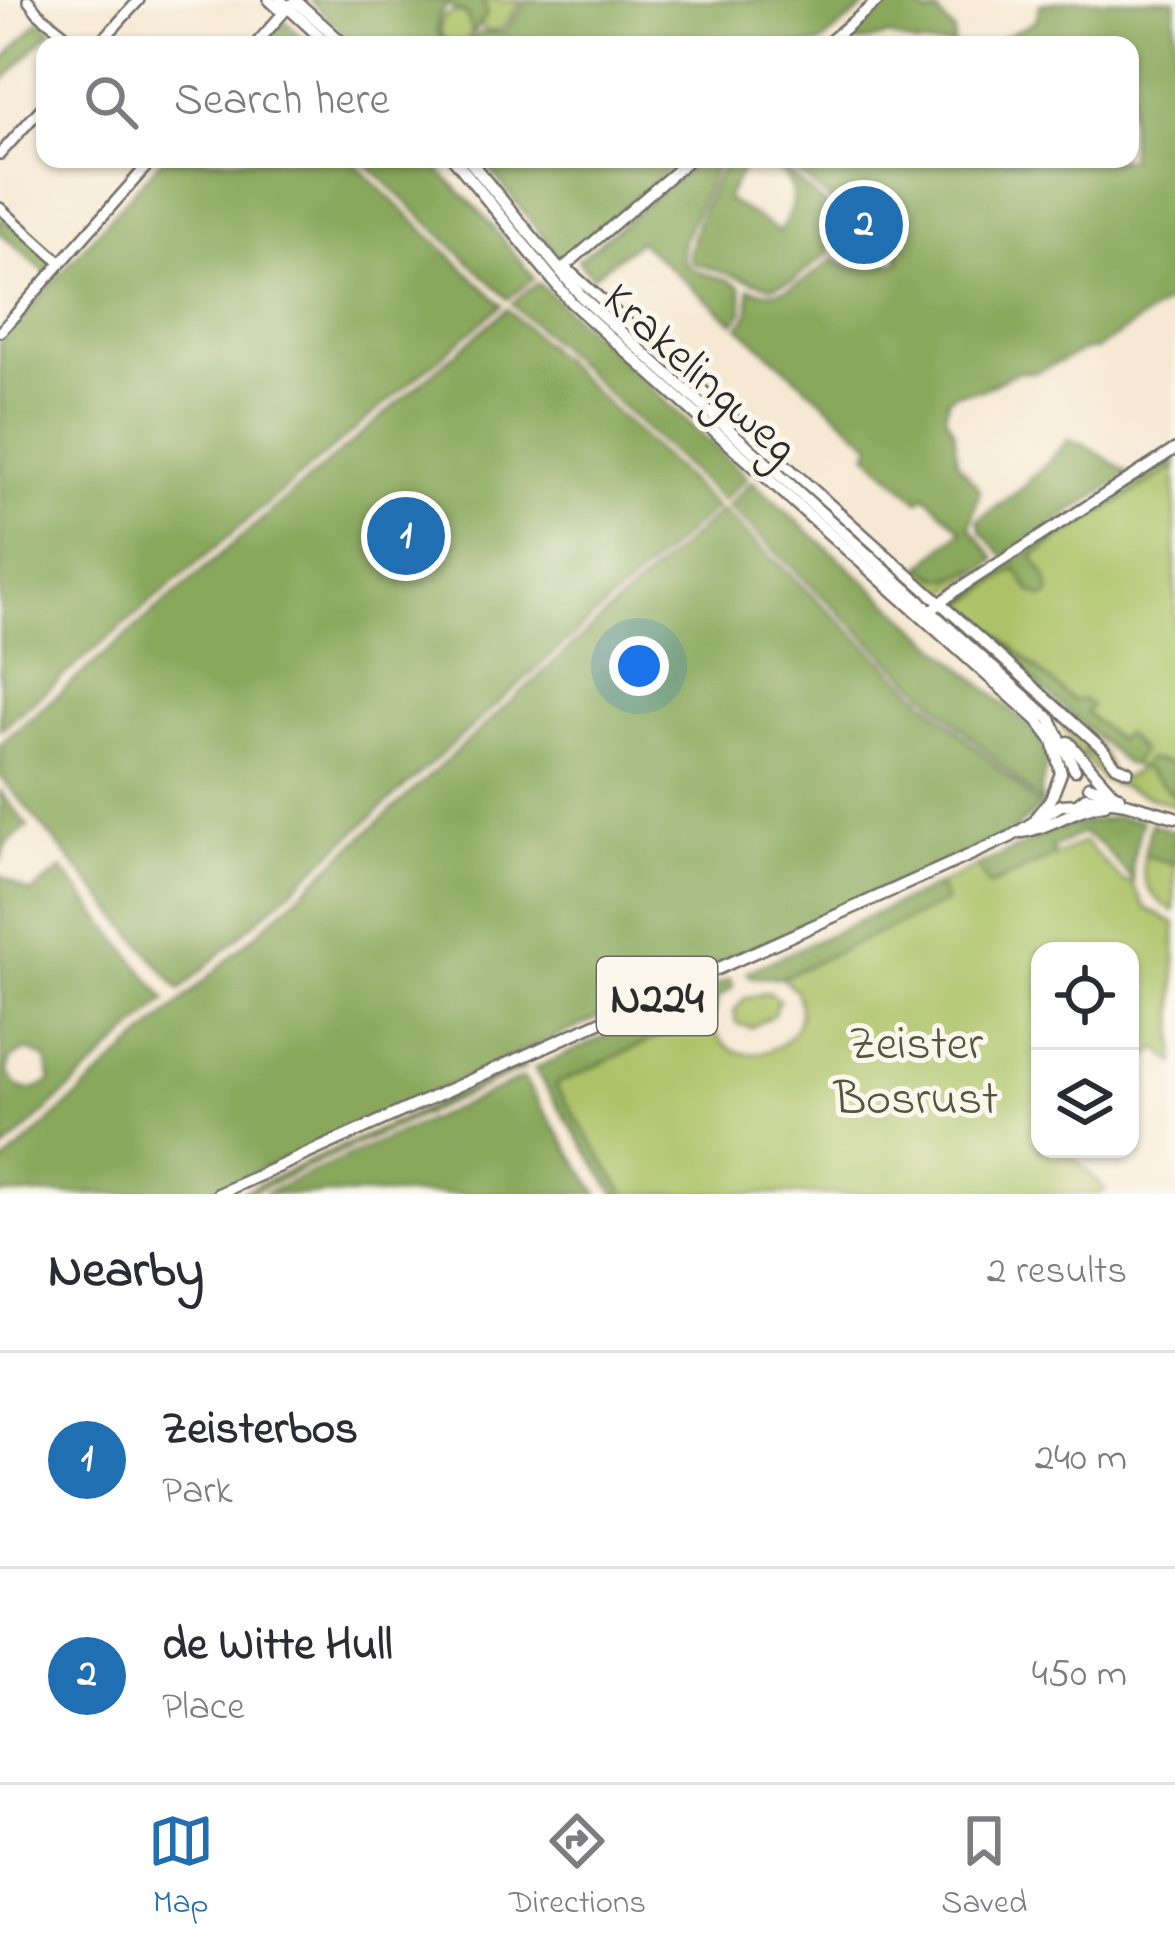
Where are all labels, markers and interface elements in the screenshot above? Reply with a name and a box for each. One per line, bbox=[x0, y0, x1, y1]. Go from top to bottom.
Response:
search box bbox=[36, 36, 1139, 168]
icon: search bbox=[78, 69, 144, 135]
text: Search here bbox=[174, 69, 390, 135]
pin: 2 bbox=[825, 180, 903, 270]
street label: Krakelingweg bbox=[584, 267, 812, 483]
pin: 1 bbox=[367, 491, 445, 581]
your location bbox=[609, 636, 669, 696]
map controls bbox=[1031, 942, 1139, 1158]
button: locate bbox=[1031, 942, 1139, 1050]
road number: N224 bbox=[597, 957, 717, 1035]
park label: Zeister Bosrust bbox=[833, 1011, 998, 1136]
button: layers bbox=[1031, 1050, 1139, 1158]
text: Nearby bbox=[48, 1235, 204, 1310]
text: 2 results bbox=[987, 1244, 1127, 1301]
text: Zeisterbos bbox=[162, 1398, 358, 1464]
text: 1 bbox=[81, 1431, 93, 1488]
text: 240 m bbox=[1035, 1431, 1127, 1488]
text: Park bbox=[162, 1464, 232, 1521]
text: de Witte Hull bbox=[162, 1614, 392, 1680]
text: 2 bbox=[77, 1647, 97, 1704]
text: 450 m bbox=[1032, 1647, 1127, 1704]
text: Place bbox=[162, 1680, 245, 1737]
tab: Map bbox=[148, 1808, 214, 1928]
tab: Directions bbox=[509, 1808, 646, 1928]
tab: Saved bbox=[941, 1808, 1027, 1928]

